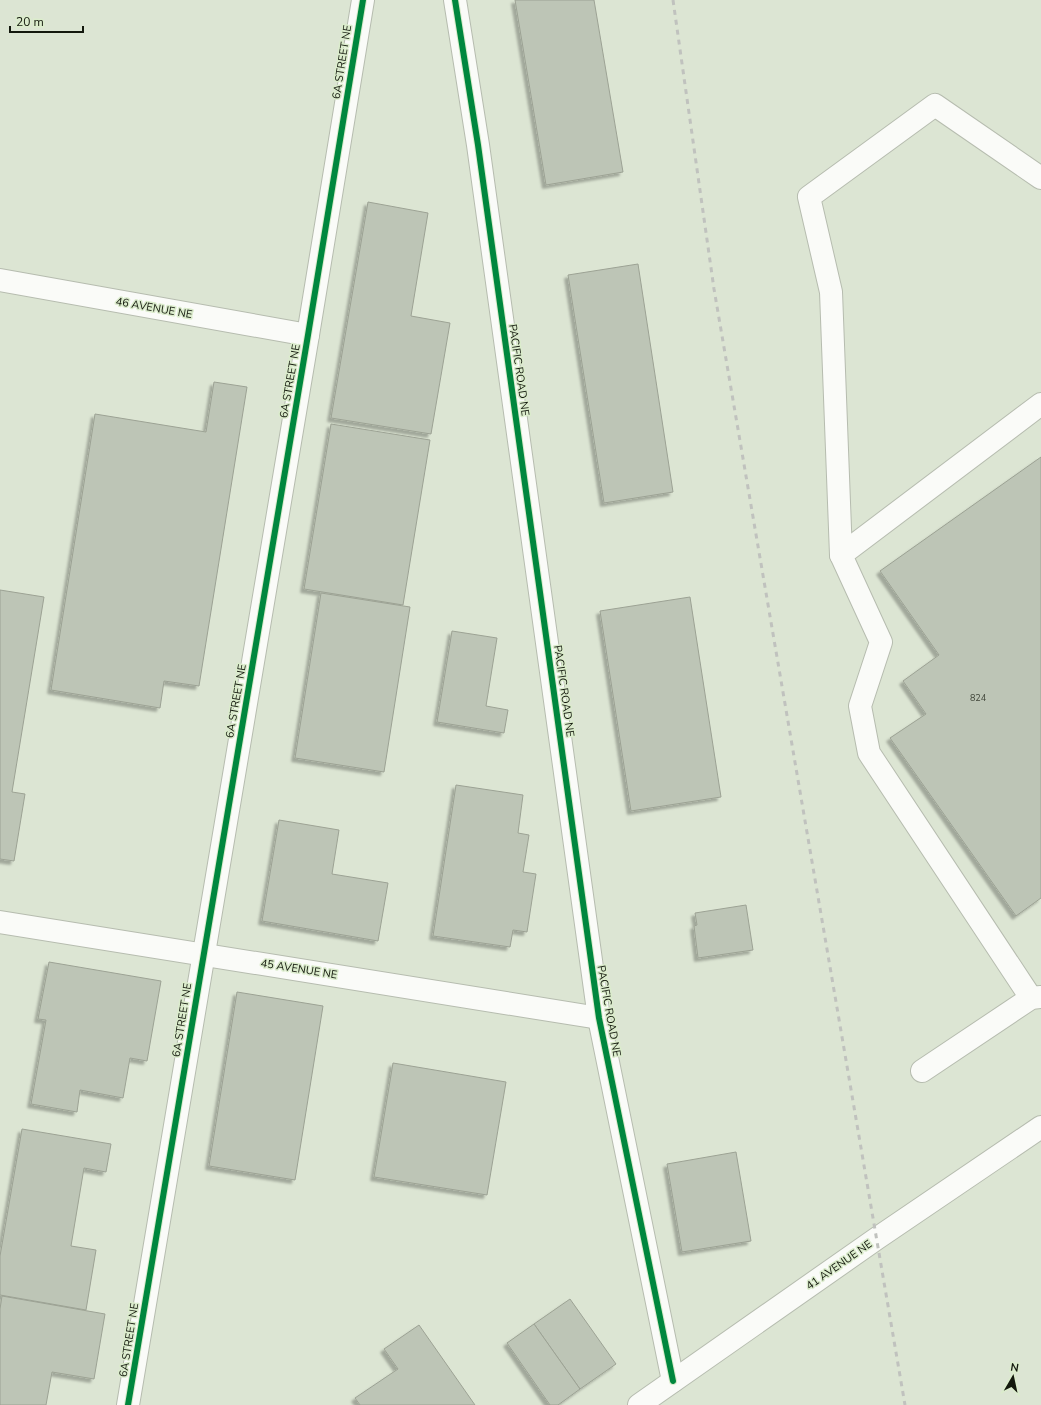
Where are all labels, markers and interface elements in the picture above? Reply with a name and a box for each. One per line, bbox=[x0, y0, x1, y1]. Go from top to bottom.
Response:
scale bar bbox=[10, 8, 83, 34]
text: 20 m bbox=[16, 14, 44, 30]
street label: 6A STREET NE bbox=[329, 24, 355, 100]
street label: 46 AVENUE NE bbox=[115, 294, 193, 322]
street label: PACIFIC ROAD NE bbox=[505, 323, 533, 417]
street label: 6A STREET NE bbox=[276, 343, 304, 419]
street label: PACIFIC ROAD NE bbox=[550, 644, 578, 738]
street label: 6A STREET NE bbox=[222, 663, 250, 739]
house number: 824 bbox=[970, 692, 987, 704]
street label: 45 AVENUE NE bbox=[260, 956, 338, 982]
street label: PACIFIC ROAD NE bbox=[594, 964, 624, 1058]
street label: 6A STREET NE bbox=[169, 982, 195, 1058]
street label: 41 AVENUE NE bbox=[803, 1237, 875, 1293]
street label: 6A STREET NE bbox=[116, 1302, 142, 1378]
north arrow bbox=[993, 1357, 1033, 1397]
text: N bbox=[1009, 1360, 1020, 1376]

